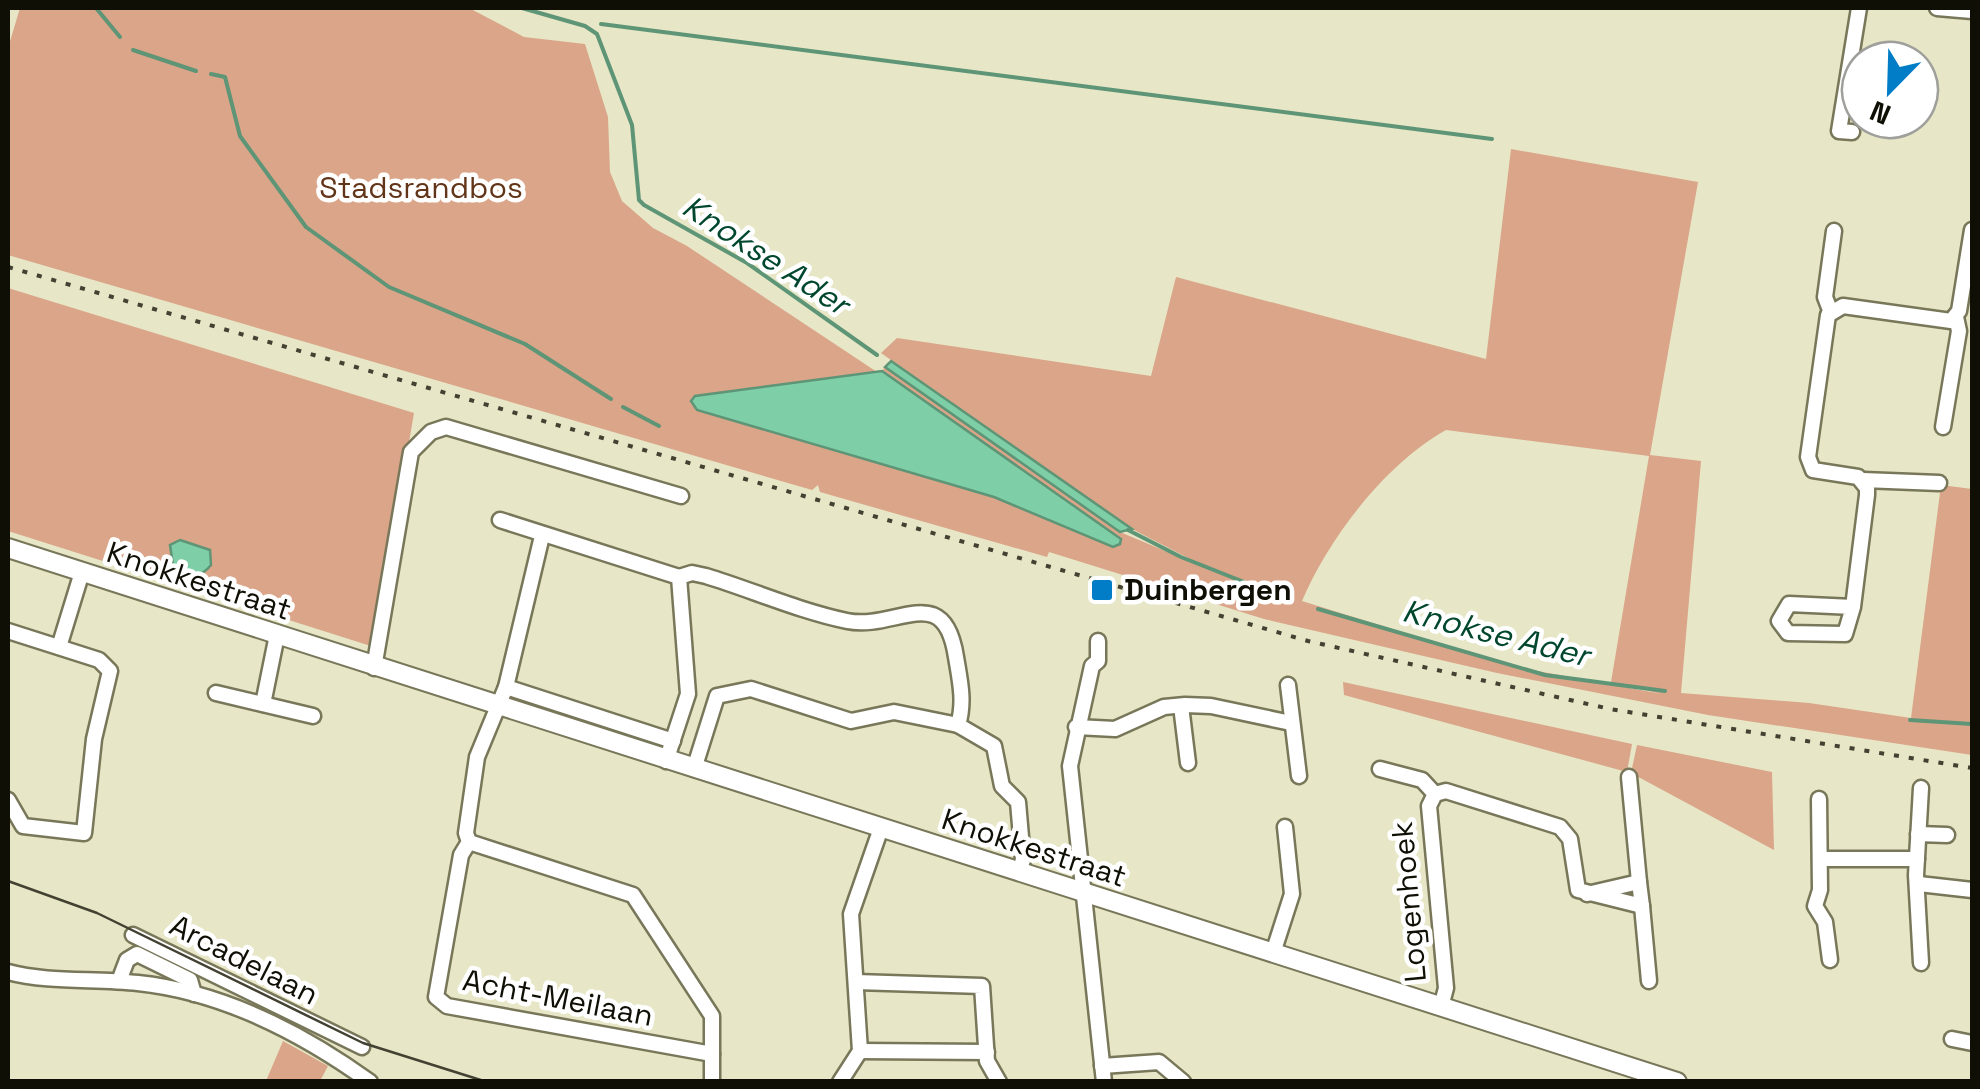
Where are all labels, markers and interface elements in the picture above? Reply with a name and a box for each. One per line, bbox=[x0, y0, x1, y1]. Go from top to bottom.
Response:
north arrow bbox=[1840, 40, 1940, 140]
text: N bbox=[1865, 93, 1896, 133]
park label: Stadsrandbos bbox=[319, 168, 523, 207]
water label: Knokse Ader bbox=[675, 186, 859, 325]
street label: Knokkestraat bbox=[102, 532, 296, 629]
place label: Duinbergen bbox=[1124, 570, 1292, 609]
marker: Duinbergen bbox=[1089, 577, 1115, 603]
water label: Knokse Ader bbox=[1398, 590, 1596, 676]
street label: Knokkestraat bbox=[937, 799, 1131, 896]
street label: Logenhoek bbox=[1382, 820, 1435, 984]
street label: Arcadelaan bbox=[163, 905, 325, 1014]
street label: Acht-Meilaan bbox=[460, 960, 657, 1035]

